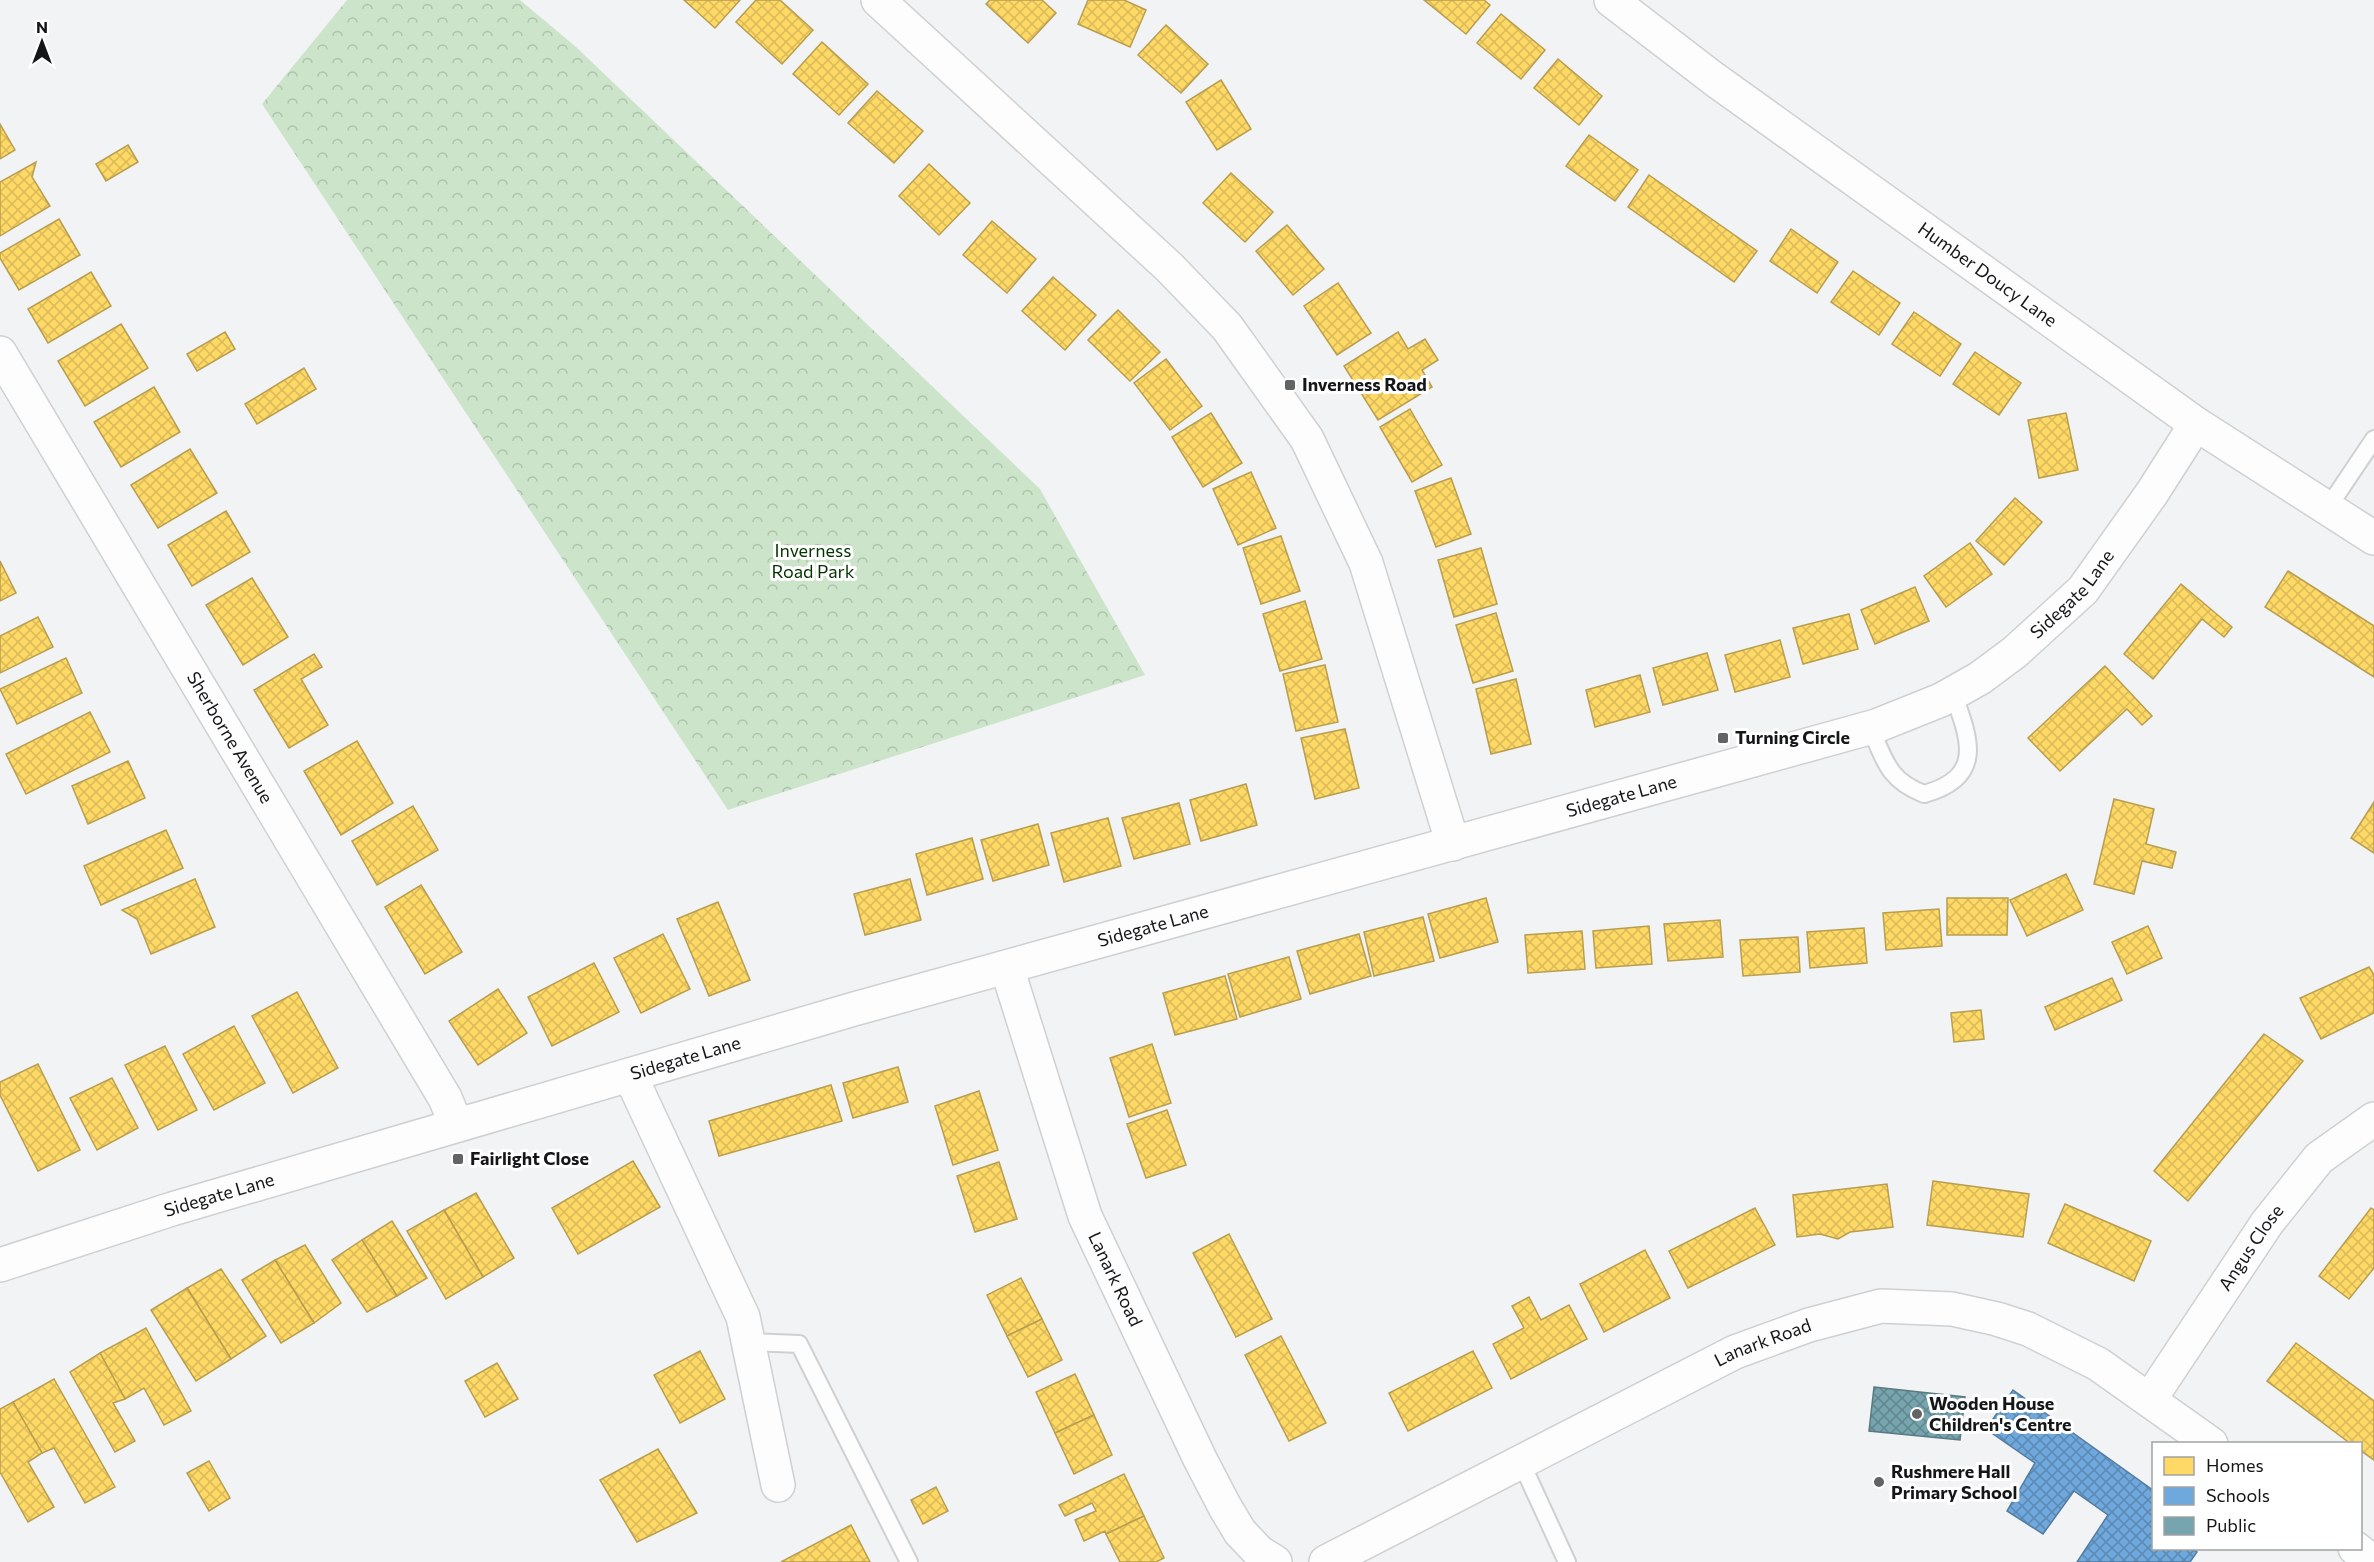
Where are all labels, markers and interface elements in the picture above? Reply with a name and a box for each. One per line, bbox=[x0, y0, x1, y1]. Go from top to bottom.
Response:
north arrow bbox=[12, 12, 72, 72]
text: N bbox=[36, 17, 48, 36]
street label: Humber Doucy Lane bbox=[1914, 217, 2062, 331]
place label: Inverness Road bbox=[1302, 373, 1427, 395]
marker: Inverness Road bbox=[1283, 378, 1297, 392]
park label: Inverness Road Park bbox=[771, 539, 855, 582]
street label: Sidegate Lane bbox=[2025, 545, 2118, 643]
street label: Sherborne Avenue bbox=[183, 667, 278, 807]
place label: Turning Circle bbox=[1735, 726, 1850, 748]
marker: Turning Circle bbox=[1716, 731, 1730, 745]
street label: Sidegate Lane bbox=[1563, 770, 1679, 821]
street label: Sidegate Lane bbox=[1095, 899, 1211, 951]
street label: Sidegate Lane bbox=[627, 1031, 743, 1084]
place label: Fairlight Close bbox=[470, 1147, 589, 1169]
marker: Fairlight Close bbox=[451, 1152, 465, 1166]
street label: Sidegate Lane bbox=[161, 1168, 277, 1221]
street label: Angus Close bbox=[2213, 1200, 2288, 1294]
street label: Lanark Road bbox=[1084, 1228, 1148, 1330]
street label: Lanark Road bbox=[1710, 1313, 1814, 1371]
place label: Wooden House Children's Centre bbox=[1929, 1392, 2072, 1435]
marker: Wooden House Children's Centre bbox=[1910, 1407, 1924, 1421]
legend bbox=[2152, 1442, 2362, 1550]
text: Homes bbox=[2206, 1454, 2264, 1476]
place label: Rushmere Hall Primary School bbox=[1891, 1460, 2017, 1503]
marker: Rushmere Hall Primary School bbox=[1872, 1475, 1886, 1489]
text: Schools bbox=[2206, 1484, 2270, 1506]
text: Public bbox=[2206, 1514, 2256, 1536]

